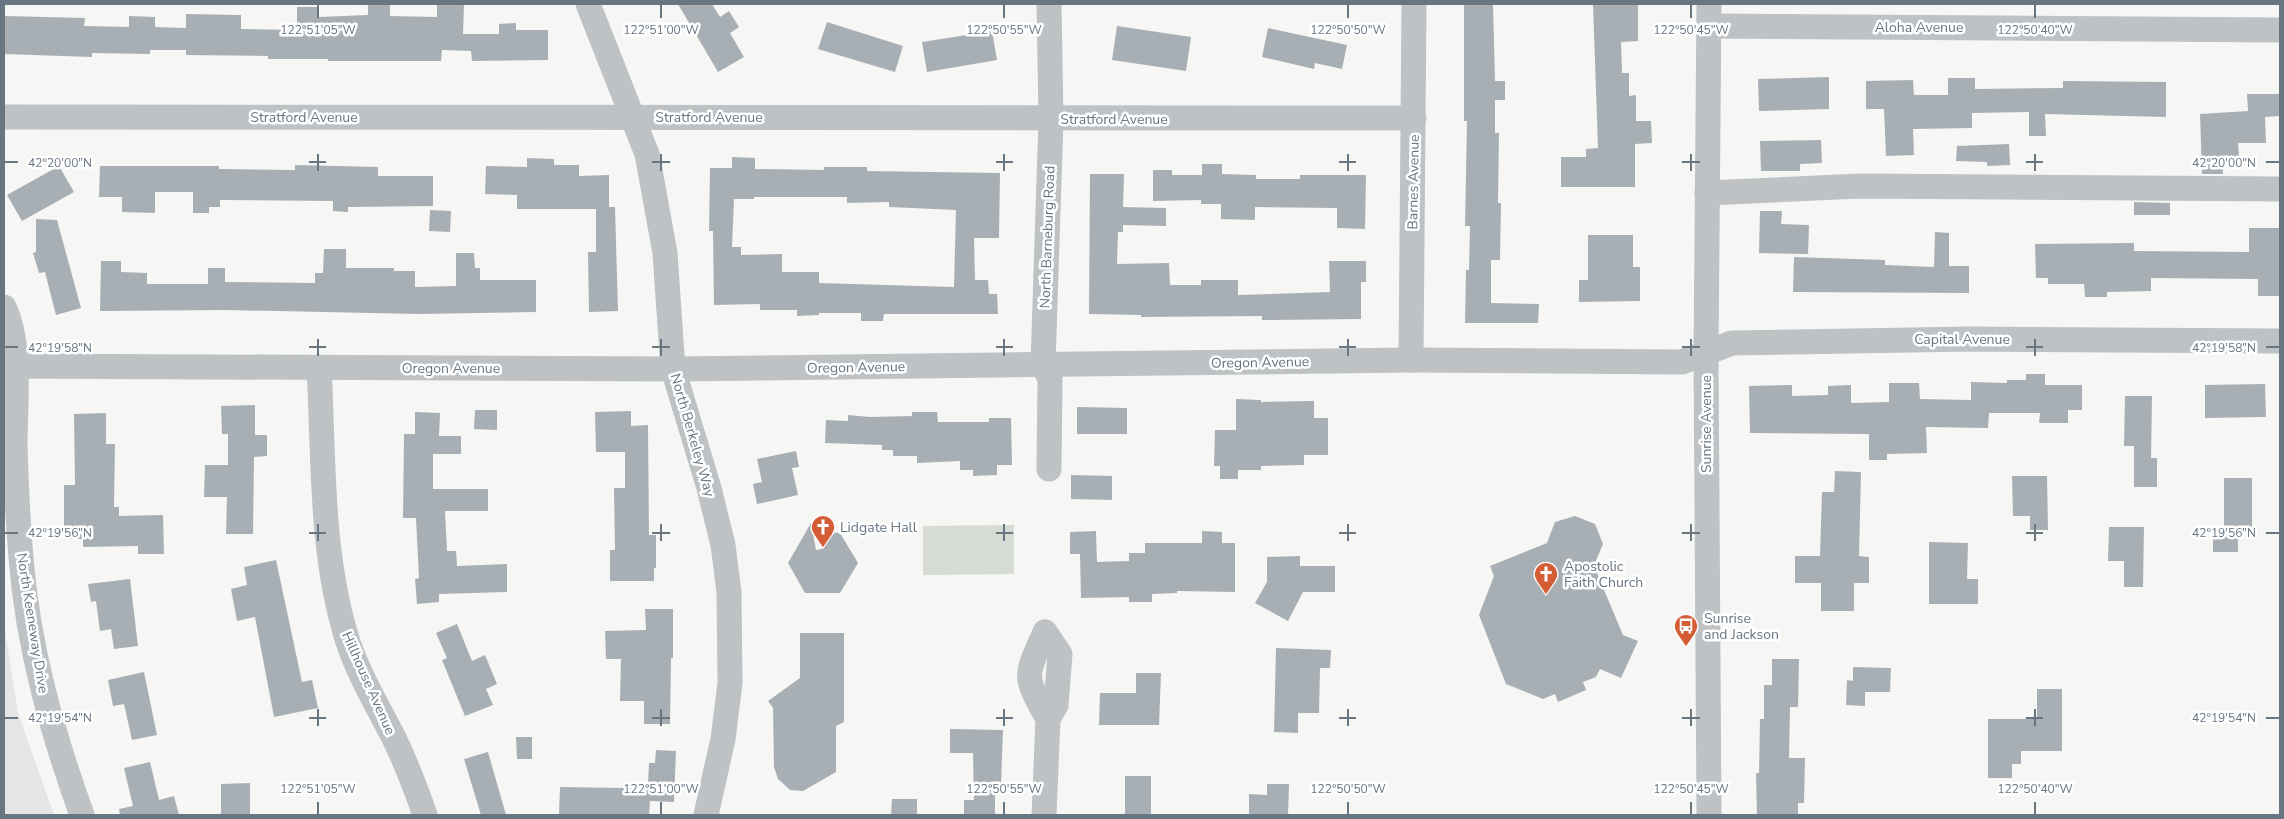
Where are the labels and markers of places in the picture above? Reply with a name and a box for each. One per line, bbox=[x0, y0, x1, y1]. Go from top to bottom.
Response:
church icon: Lidgate Hall bbox=[810, 514, 836, 548]
place label: Lidgate Hall bbox=[840, 518, 918, 537]
place label: Apostolic Faith Church bbox=[1564, 557, 1643, 592]
church icon: Apostolic Faith Church bbox=[1533, 561, 1559, 595]
place label: Sunrise and Jackson bbox=[1704, 609, 1779, 644]
bus stop icon: Sunrise and Jackson bbox=[1673, 613, 1699, 647]

